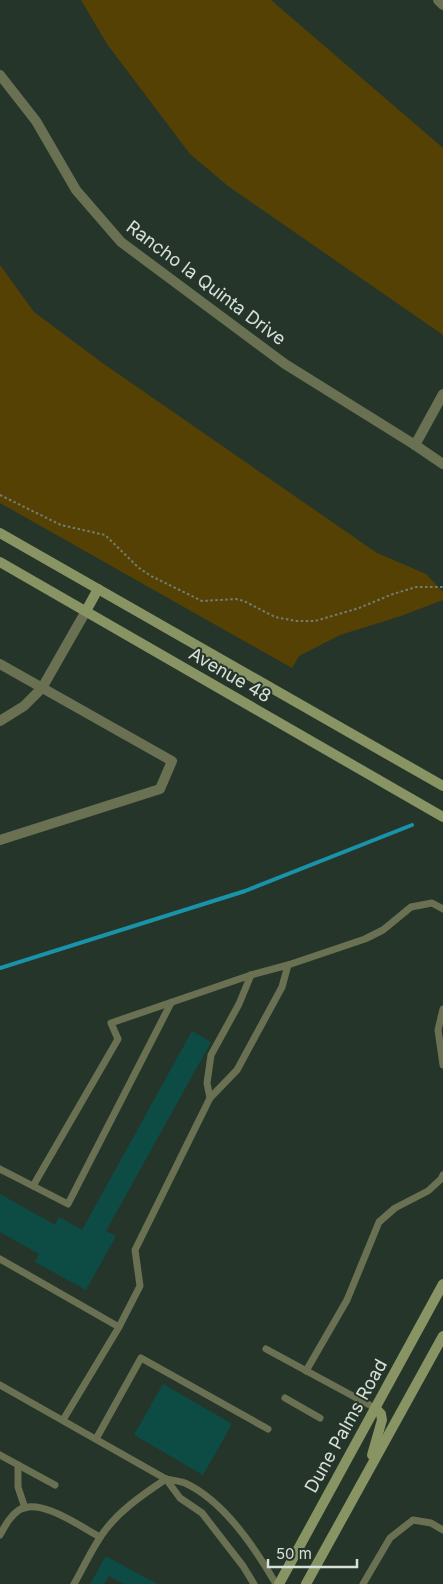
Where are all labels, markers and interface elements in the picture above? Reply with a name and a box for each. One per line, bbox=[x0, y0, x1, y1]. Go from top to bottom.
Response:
street label: Rancho la Quinta Drive bbox=[123, 216, 290, 349]
street label: Avenue 48 bbox=[186, 643, 275, 706]
street label: Dune Palms Road bbox=[300, 1355, 391, 1496]
scale bar bbox=[268, 1536, 357, 1568]
text: 50 m bbox=[276, 1544, 312, 1563]

